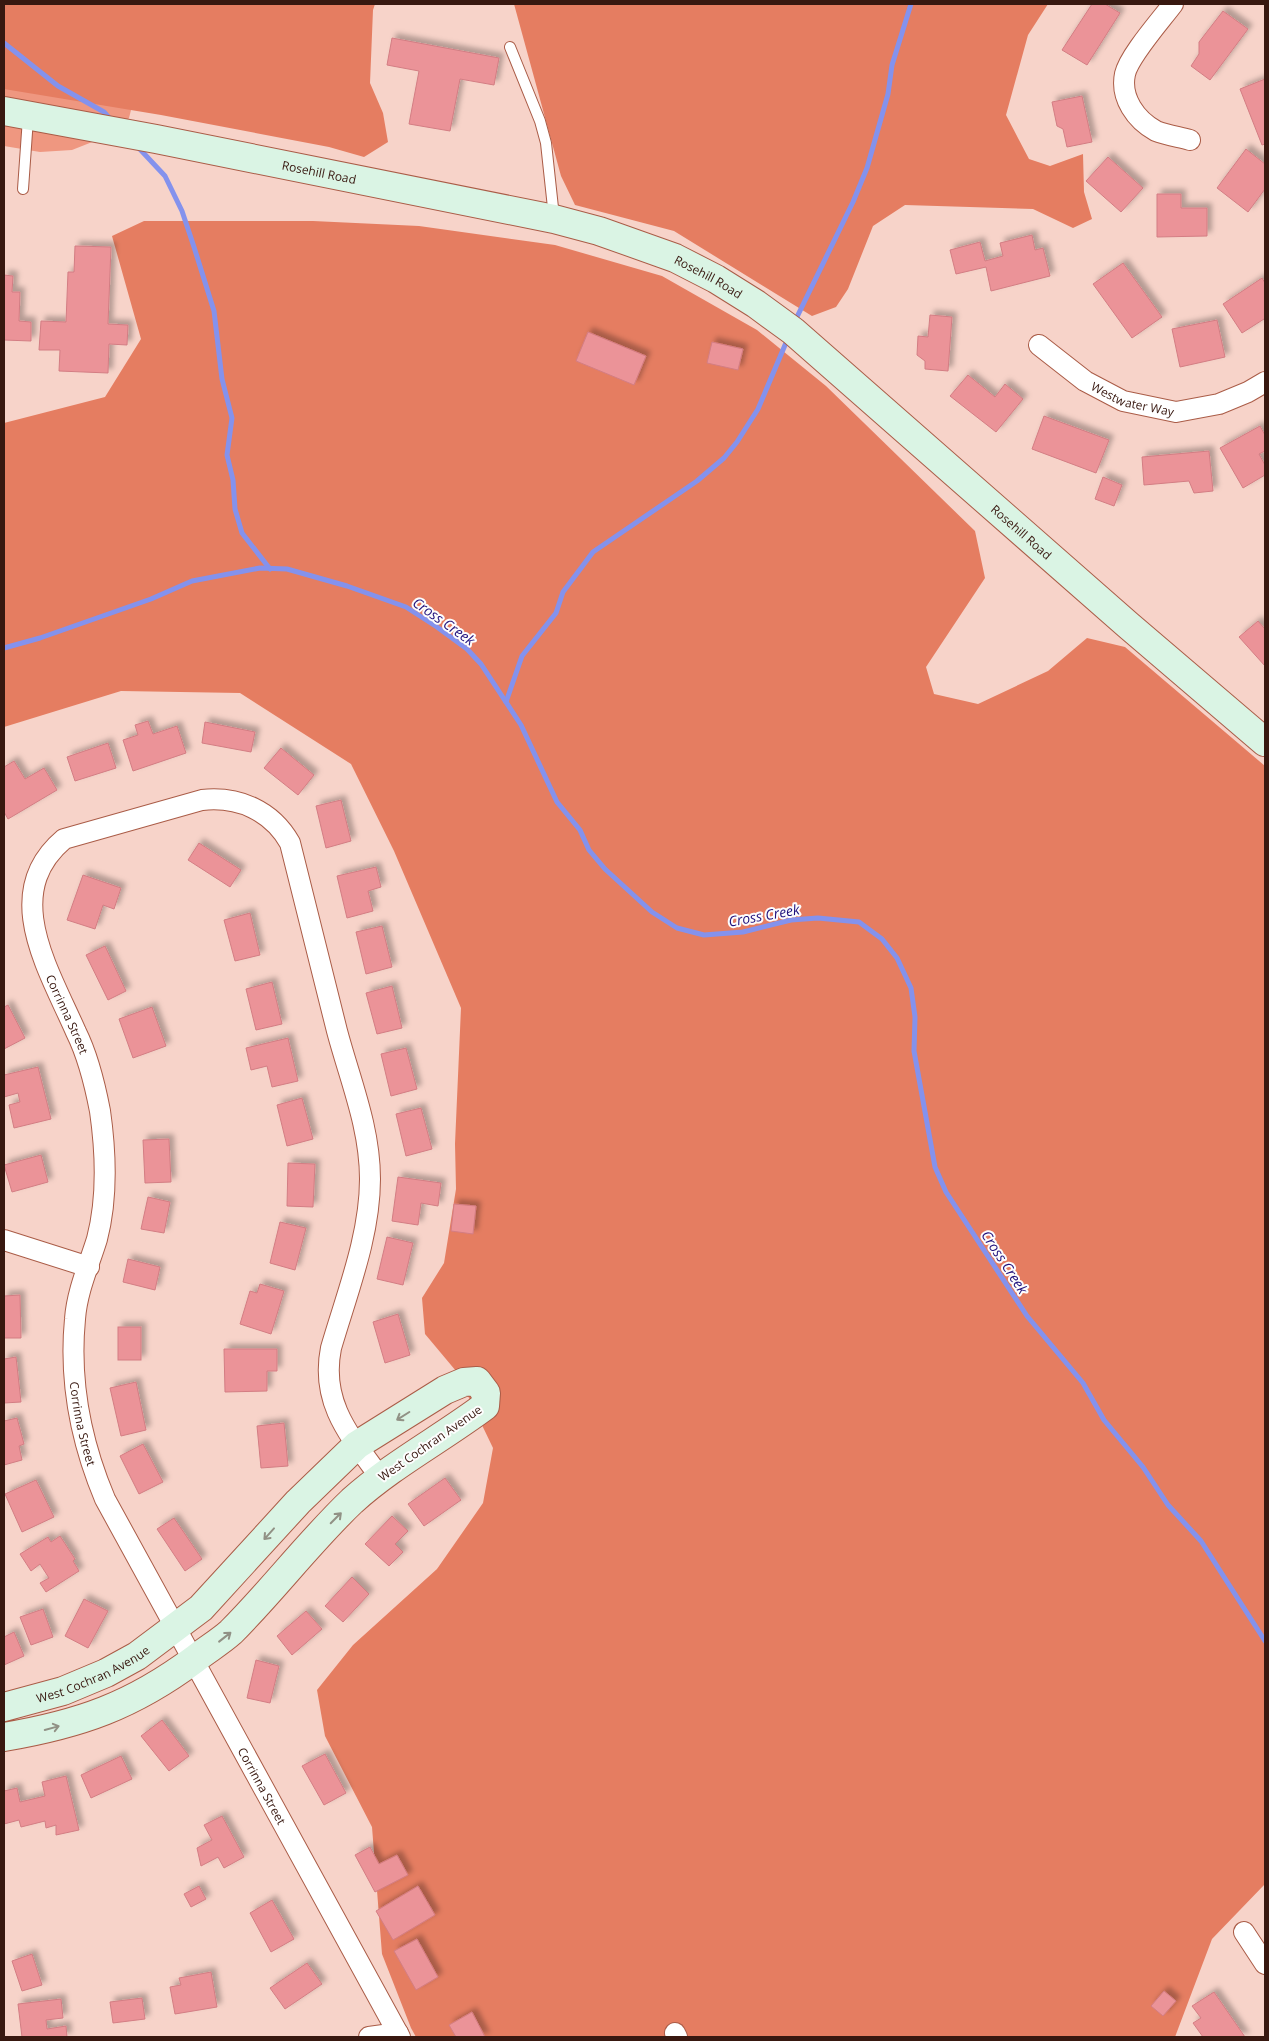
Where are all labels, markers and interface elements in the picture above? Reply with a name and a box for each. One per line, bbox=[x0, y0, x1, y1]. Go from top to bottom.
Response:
street label: Rosehill Road bbox=[281, 156, 358, 188]
street label: Rosehill Road bbox=[672, 251, 746, 302]
street label: Westwater Way bbox=[1088, 377, 1177, 420]
street label: Rosehill Road bbox=[988, 500, 1056, 563]
water label: Cross Creek bbox=[409, 593, 480, 650]
water label: Cross Creek bbox=[727, 899, 802, 931]
street label: Corrinna Street bbox=[42, 972, 93, 1056]
water label: Cross Creek bbox=[977, 1227, 1033, 1298]
street label: Corrinna Street bbox=[66, 1381, 100, 1468]
street label: West Cochran Avenue bbox=[375, 1401, 485, 1485]
one-way arrow bbox=[397, 1412, 411, 1422]
one-way arrow bbox=[329, 1512, 342, 1524]
one-way arrow bbox=[263, 1528, 275, 1541]
one-way arrow bbox=[218, 1631, 231, 1642]
street label: West Cochran Avenue bbox=[34, 1641, 153, 1706]
one-way arrow bbox=[43, 1722, 59, 1732]
street label: Corrinna Street bbox=[234, 1744, 290, 1827]

